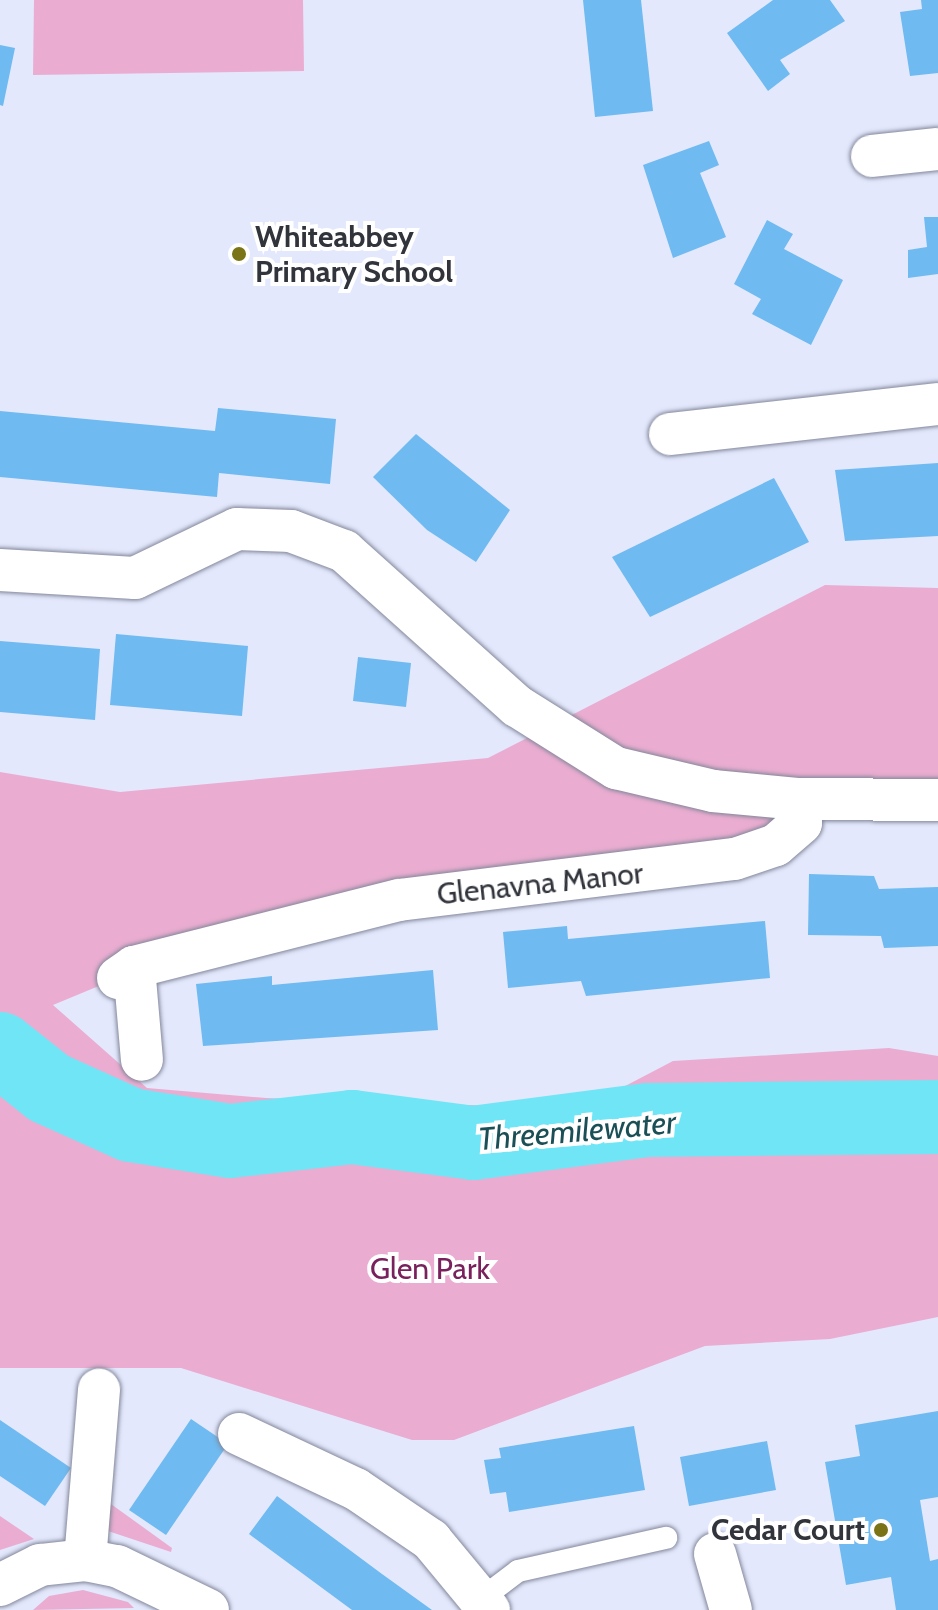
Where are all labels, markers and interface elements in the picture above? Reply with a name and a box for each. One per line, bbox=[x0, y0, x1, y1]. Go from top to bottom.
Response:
place label: Whiteabbey Primary School bbox=[255, 219, 453, 290]
marker: Whiteabbey Primary School bbox=[230, 245, 248, 263]
street label: Glenavna Manor bbox=[435, 855, 645, 913]
water label: Threemilewater bbox=[477, 1103, 677, 1159]
park label: Glen Park bbox=[370, 1251, 490, 1287]
place label: Cedar Court bbox=[711, 1512, 865, 1548]
marker: Cedar Court bbox=[872, 1521, 890, 1539]

